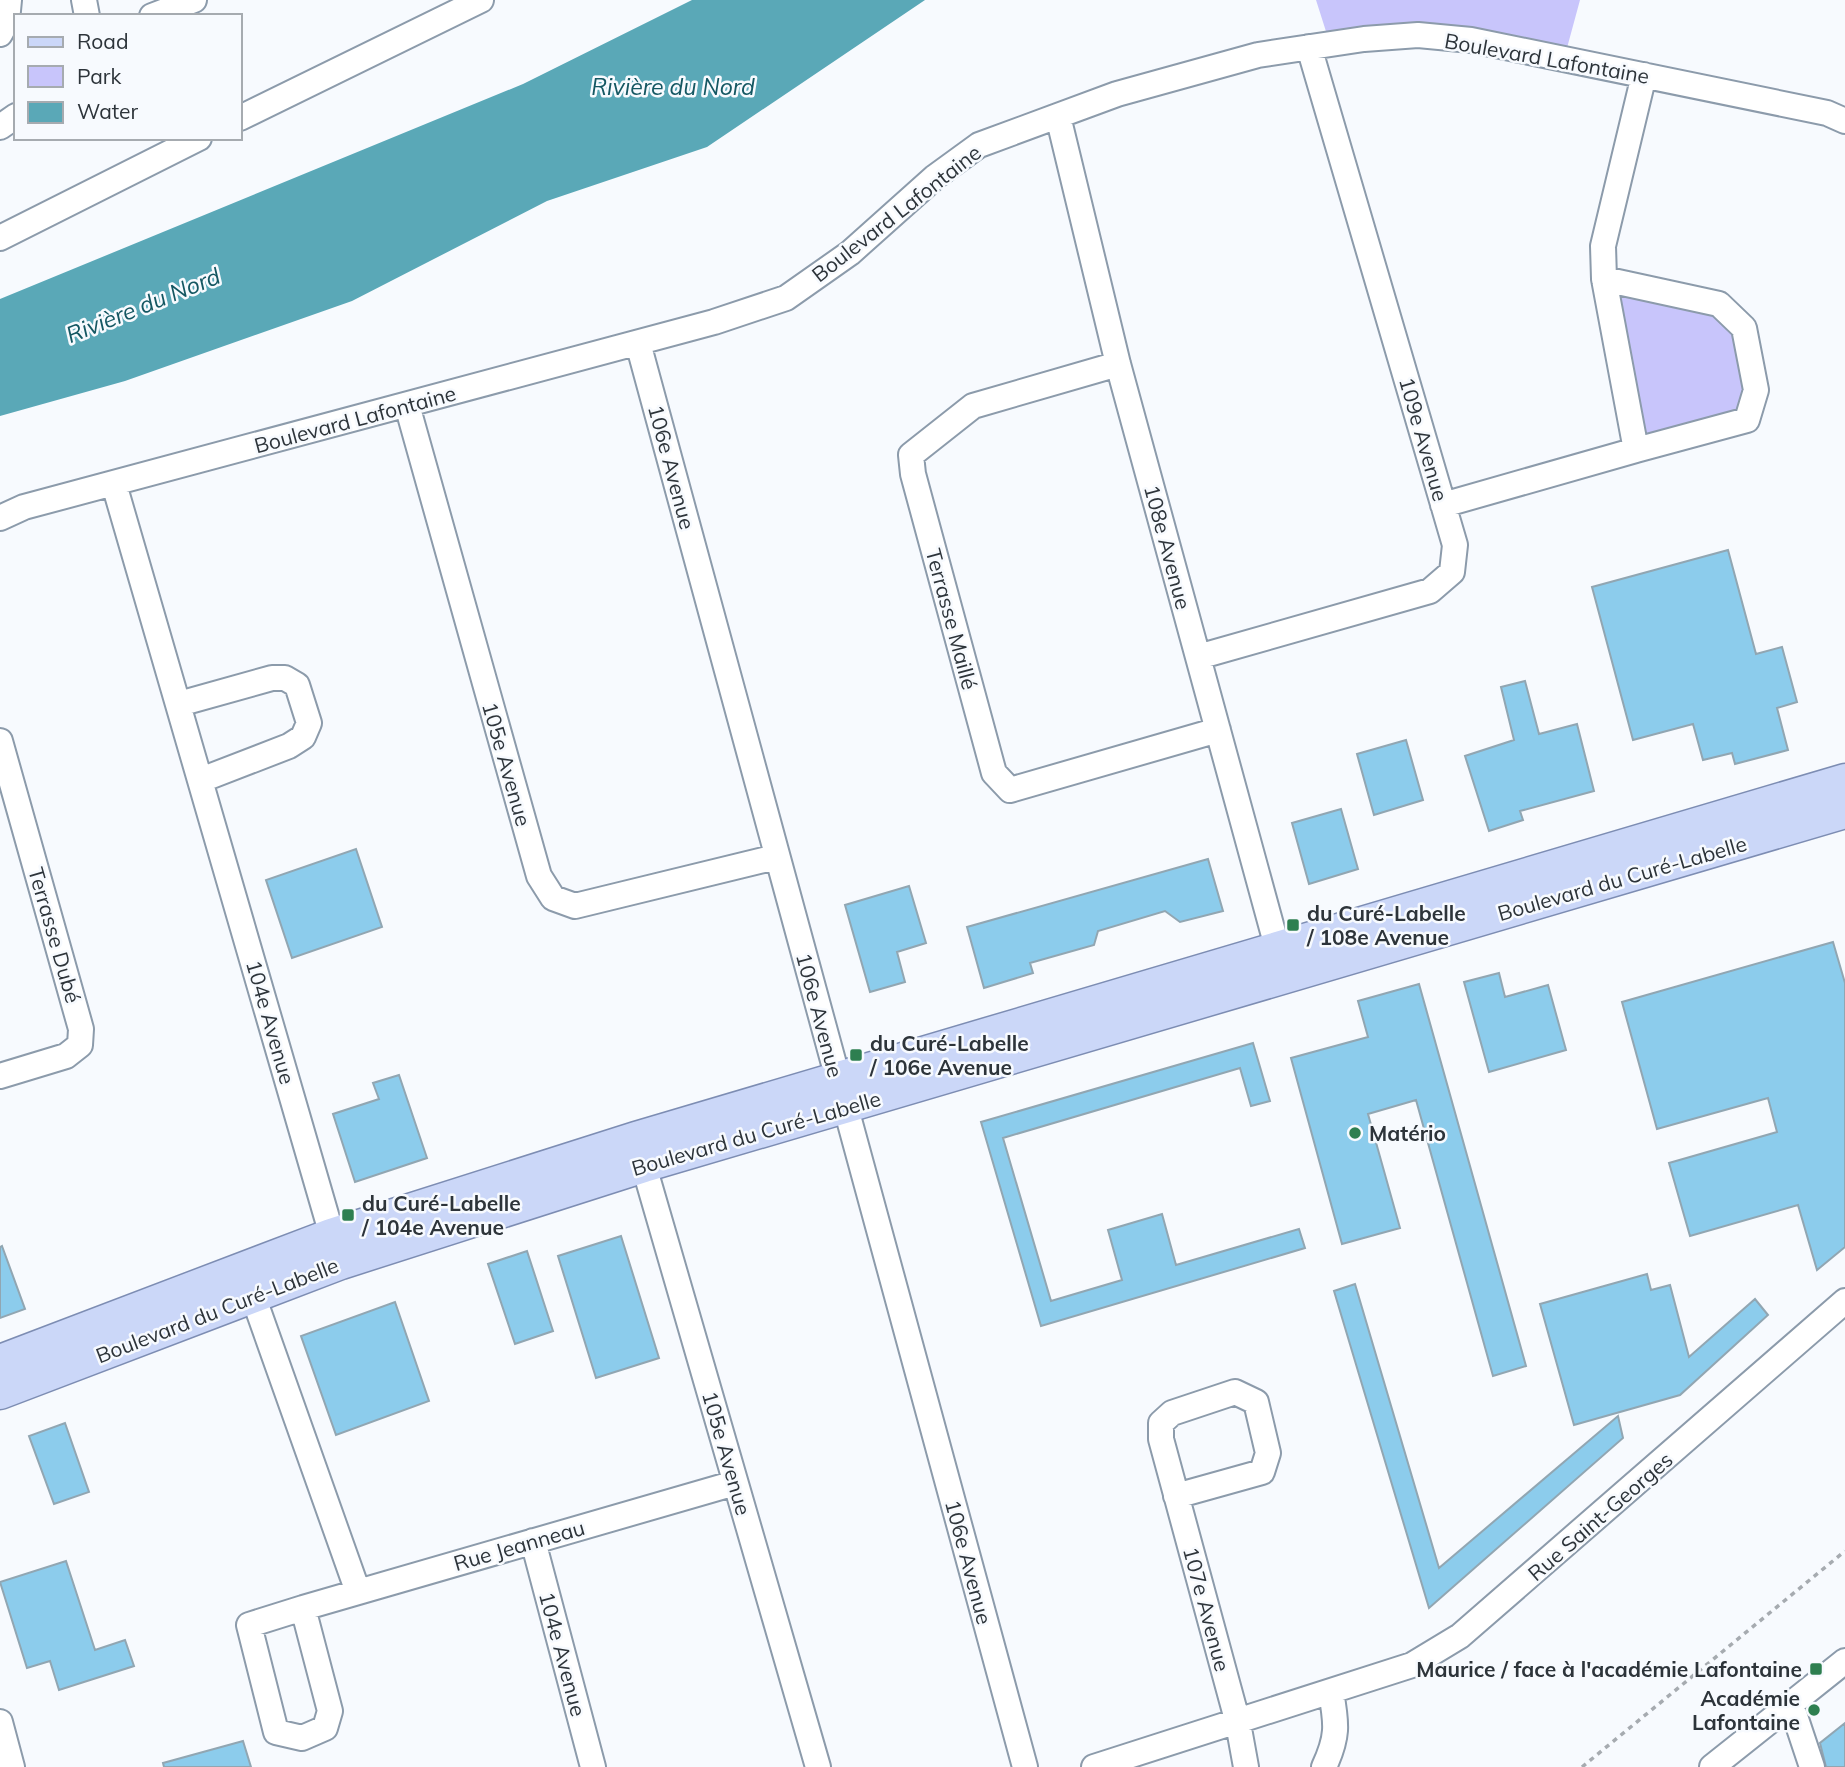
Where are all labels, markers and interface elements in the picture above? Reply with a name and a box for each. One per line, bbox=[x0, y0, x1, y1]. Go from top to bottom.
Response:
legend bbox=[14, 14, 242, 140]
street label: Boulevard Lafontaine bbox=[1443, 27, 1651, 89]
text: Road bbox=[77, 28, 128, 54]
text: Park bbox=[77, 63, 121, 89]
water label: Rivière du Nord bbox=[591, 72, 755, 101]
text: Water bbox=[77, 98, 138, 124]
street label: Boulevard Lafontaine bbox=[806, 139, 986, 287]
water label: Rivière du Nord bbox=[62, 261, 225, 349]
street label: 109e Avenue bbox=[1394, 374, 1454, 504]
street label: Boulevard Lafontaine bbox=[251, 380, 459, 458]
street label: 106e Avenue bbox=[643, 402, 701, 532]
street label: 108e Avenue bbox=[1139, 482, 1197, 612]
street label: Terrasse Maillé bbox=[921, 546, 983, 692]
street label: 105e Avenue bbox=[477, 699, 537, 829]
street label: Boulevard du Curé-Labelle bbox=[1494, 830, 1750, 926]
street label: Terrasse Dubé bbox=[23, 864, 87, 1006]
place label: du Curé-Labelle / 108e Avenue bbox=[1306, 900, 1466, 950]
marker: du Curé-Labelle / 108e Avenue bbox=[1285, 917, 1301, 933]
street label: 106e Avenue bbox=[791, 950, 849, 1080]
street label: 104e Avenue bbox=[241, 957, 301, 1087]
place label: du Curé-Labelle / 106e Avenue bbox=[869, 1030, 1029, 1080]
marker: du Curé-Labelle / 106e Avenue bbox=[848, 1047, 864, 1063]
street label: Boulevard du Curé-Labelle bbox=[628, 1085, 884, 1181]
place label: Matério bbox=[1369, 1120, 1446, 1146]
marker: Matério bbox=[1347, 1125, 1363, 1141]
place label: du Curé-Labelle / 104e Avenue bbox=[361, 1190, 521, 1240]
marker: du Curé-Labelle / 104e Avenue bbox=[340, 1207, 356, 1223]
street label: Boulevard du Curé-Labelle bbox=[92, 1252, 342, 1368]
street label: 105e Avenue bbox=[697, 1388, 757, 1518]
street label: Rue Saint-Georges bbox=[1522, 1446, 1678, 1586]
street label: 106e Avenue bbox=[940, 1497, 998, 1627]
street label: Rue Jeanneau bbox=[450, 1514, 588, 1576]
street label: 107e Avenue bbox=[1178, 1544, 1236, 1674]
street label: 104e Avenue bbox=[534, 1589, 592, 1719]
place label: Maurice / face à l'académie Lafontaine bbox=[1416, 1656, 1802, 1682]
marker: Maurice / face à l'académie Lafontaine bbox=[1808, 1661, 1824, 1677]
place label: Académie Lafontaine bbox=[1692, 1685, 1800, 1735]
marker: Académie Lafontaine bbox=[1806, 1702, 1822, 1718]

